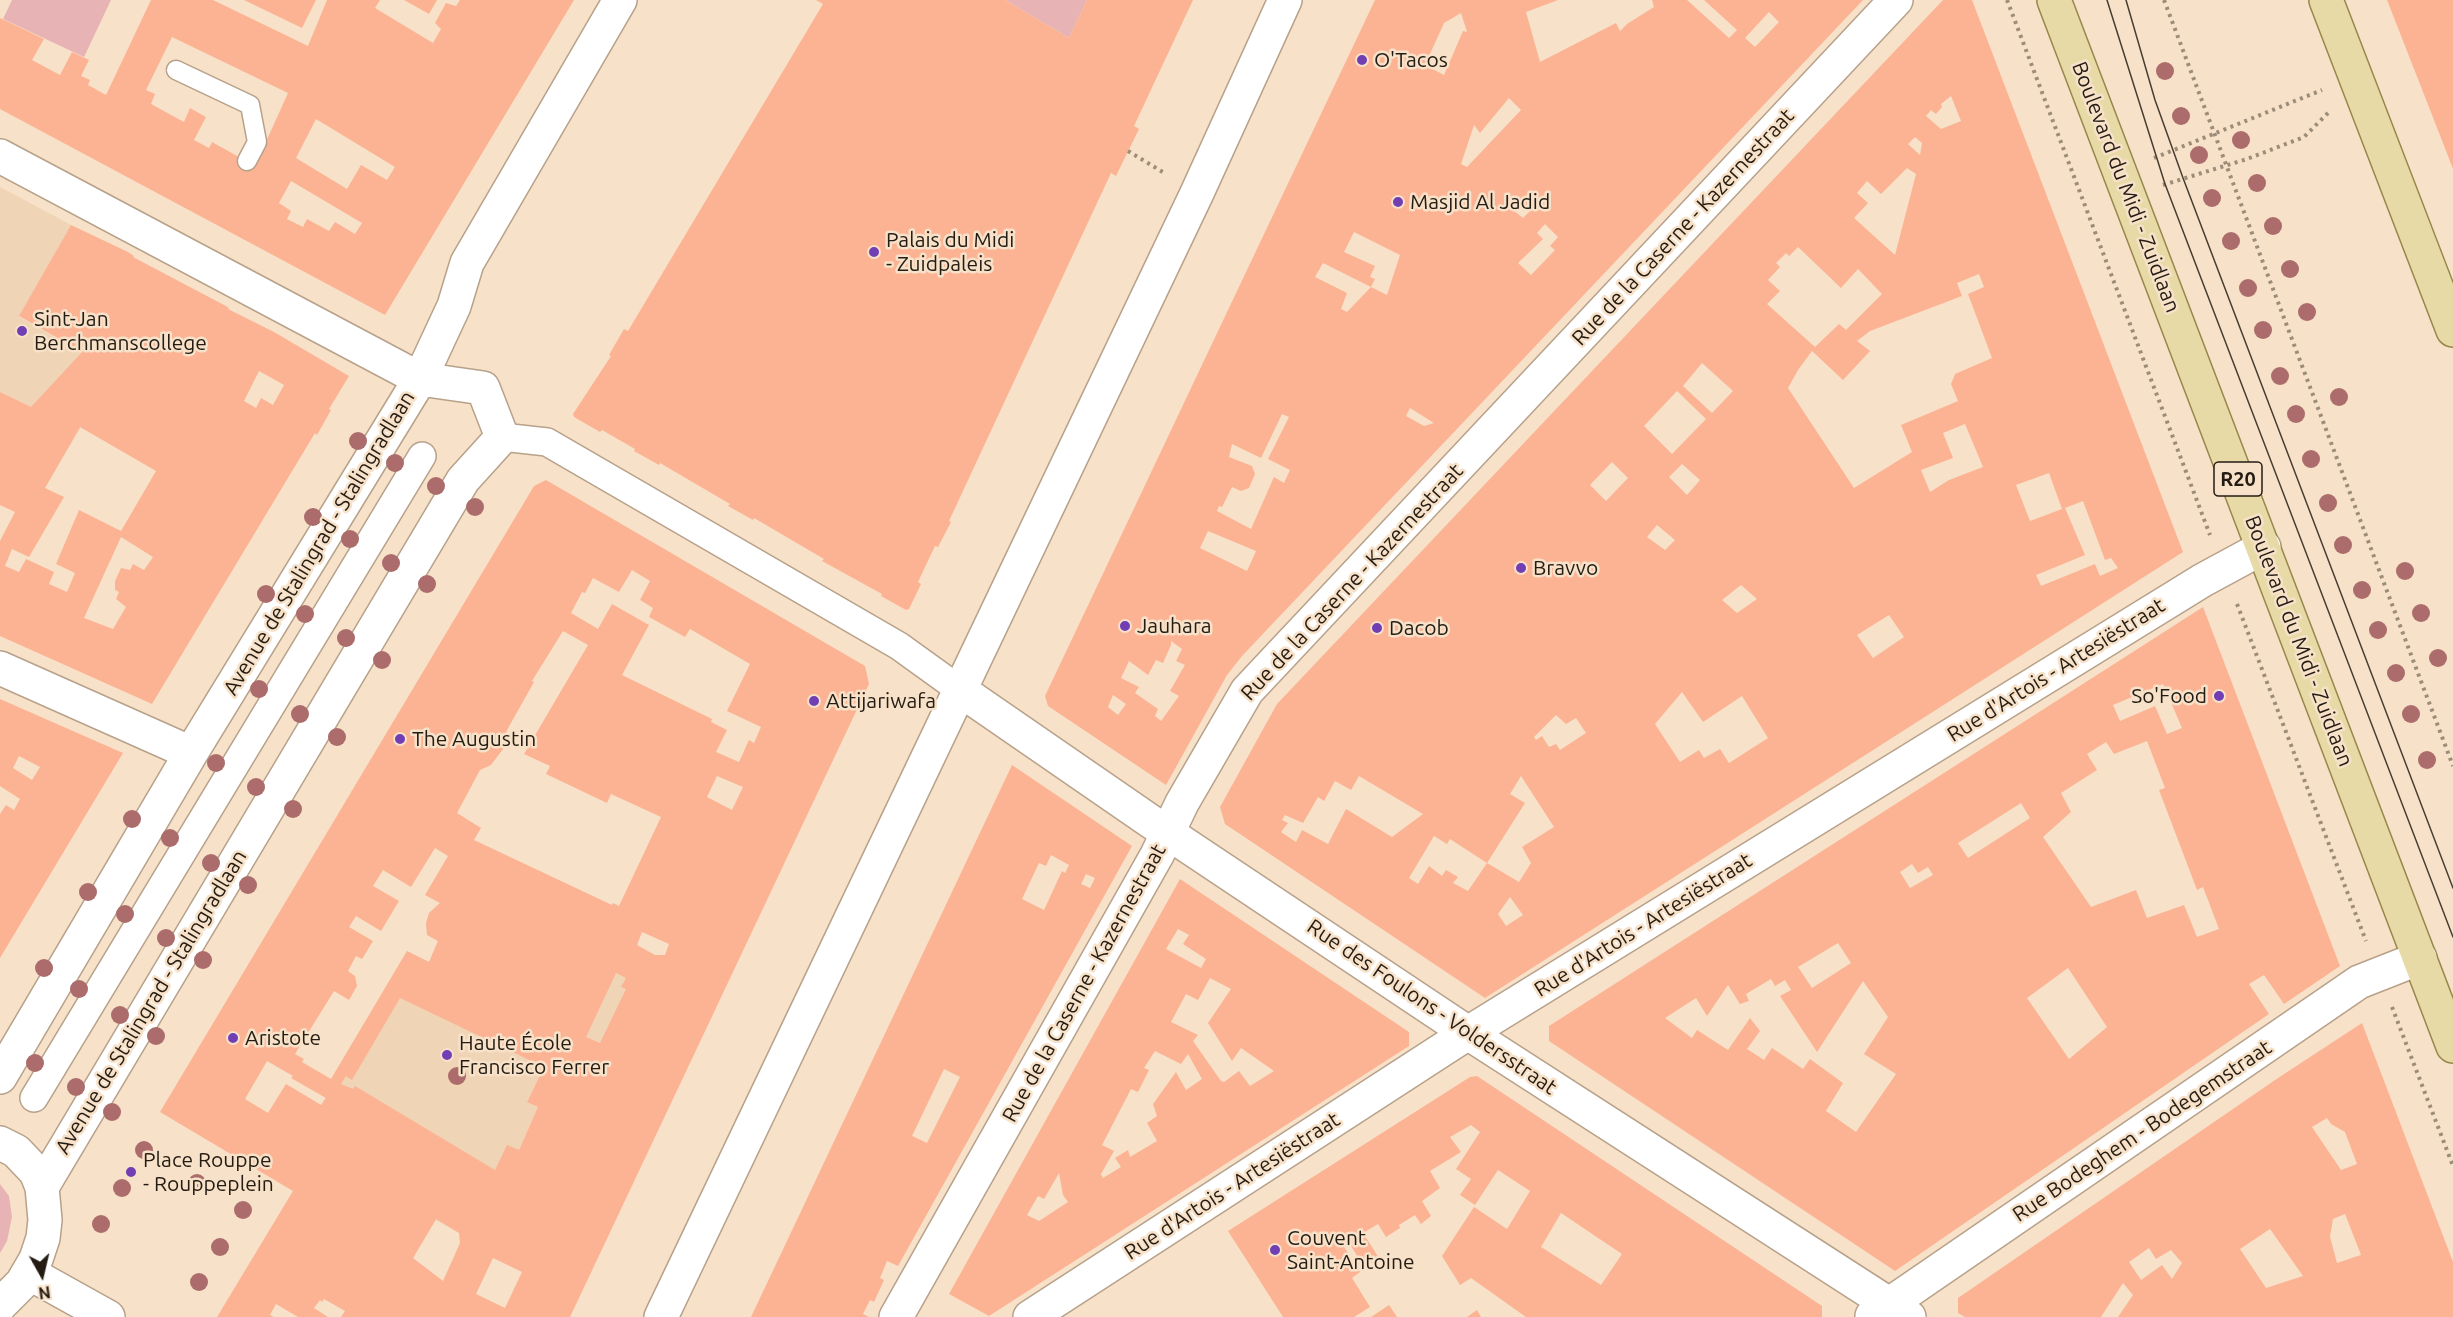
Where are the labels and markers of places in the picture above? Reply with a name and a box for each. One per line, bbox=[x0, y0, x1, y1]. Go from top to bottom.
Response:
place label: O'Tacos bbox=[1374, 47, 1448, 73]
marker: O'Tacos bbox=[1355, 53, 1369, 67]
place label: Masjid Al Jadid bbox=[1410, 189, 1550, 215]
marker: Masjid Al Jadid bbox=[1391, 195, 1405, 209]
place label: Palais du Midi - Zuidpaleis bbox=[886, 227, 1014, 277]
marker: Palais du Midi - Zuidpaleis bbox=[867, 245, 881, 259]
place label: Sint-Jan Berchmanscollege bbox=[34, 306, 207, 356]
marker: Sint-Jan Berchmanscollege bbox=[15, 324, 29, 338]
place label: Bravvo bbox=[1533, 555, 1598, 581]
marker: Bravvo bbox=[1514, 561, 1528, 575]
place label: Jauhara bbox=[1137, 613, 1212, 639]
place label: Dacob bbox=[1389, 615, 1449, 641]
marker: Jauhara bbox=[1118, 619, 1132, 633]
marker: Dacob bbox=[1370, 621, 1384, 635]
place label: So'Food bbox=[2131, 683, 2207, 709]
place label: Attijariwafa bbox=[826, 688, 936, 714]
marker: So'Food bbox=[2212, 689, 2226, 703]
marker: Attijariwafa bbox=[807, 694, 821, 708]
place label: The Augustin bbox=[412, 726, 536, 752]
marker: The Augustin bbox=[393, 732, 407, 746]
place label: Aristote bbox=[245, 1025, 321, 1051]
place label: Haute École Francisco Ferrer bbox=[459, 1030, 609, 1080]
marker: Aristote bbox=[226, 1031, 240, 1045]
marker: Haute École Francisco Ferrer bbox=[440, 1048, 454, 1062]
place label: Place Rouppe - Rouppeplein bbox=[143, 1147, 274, 1197]
marker: Place Rouppe - Rouppeplein bbox=[124, 1165, 138, 1179]
place label: Couvent Saint-Antoine bbox=[1287, 1225, 1415, 1275]
marker: Couvent Saint-Antoine bbox=[1268, 1243, 1282, 1257]

